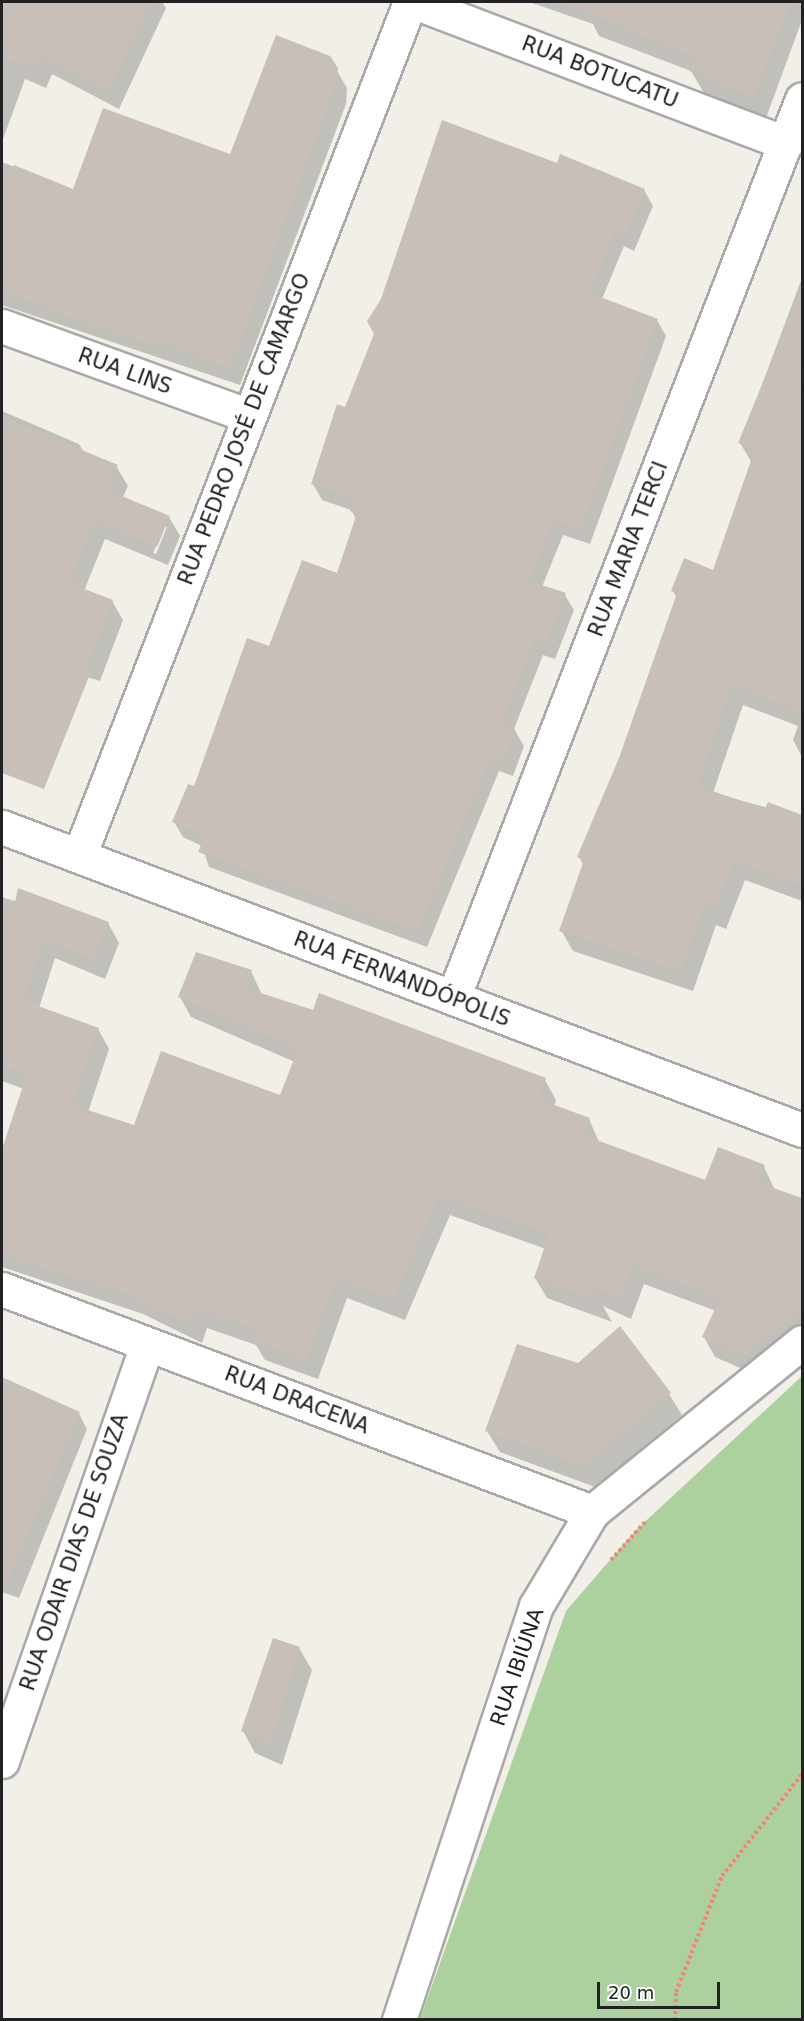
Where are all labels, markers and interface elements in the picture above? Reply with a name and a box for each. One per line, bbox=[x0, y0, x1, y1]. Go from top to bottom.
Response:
street label: RUA BOTUCATU bbox=[518, 31, 682, 113]
street label: RUA PEDRO JOSÉ DE CAMARGO bbox=[173, 270, 315, 588]
street label: RUA LINS bbox=[75, 342, 175, 400]
street label: RUA MARIA TERCI bbox=[583, 458, 673, 640]
street label: RUA FERNANDÓPOLIS bbox=[290, 926, 514, 1032]
street label: RUA DRACENA bbox=[221, 1361, 373, 1439]
street label: RUA ODAIR DIAS DE SOUZA bbox=[15, 1410, 133, 1694]
street label: RUA IBIÚNA bbox=[485, 1605, 549, 1729]
scale bar bbox=[600, 1970, 723, 2008]
text: 20 m bbox=[608, 1982, 654, 2003]

